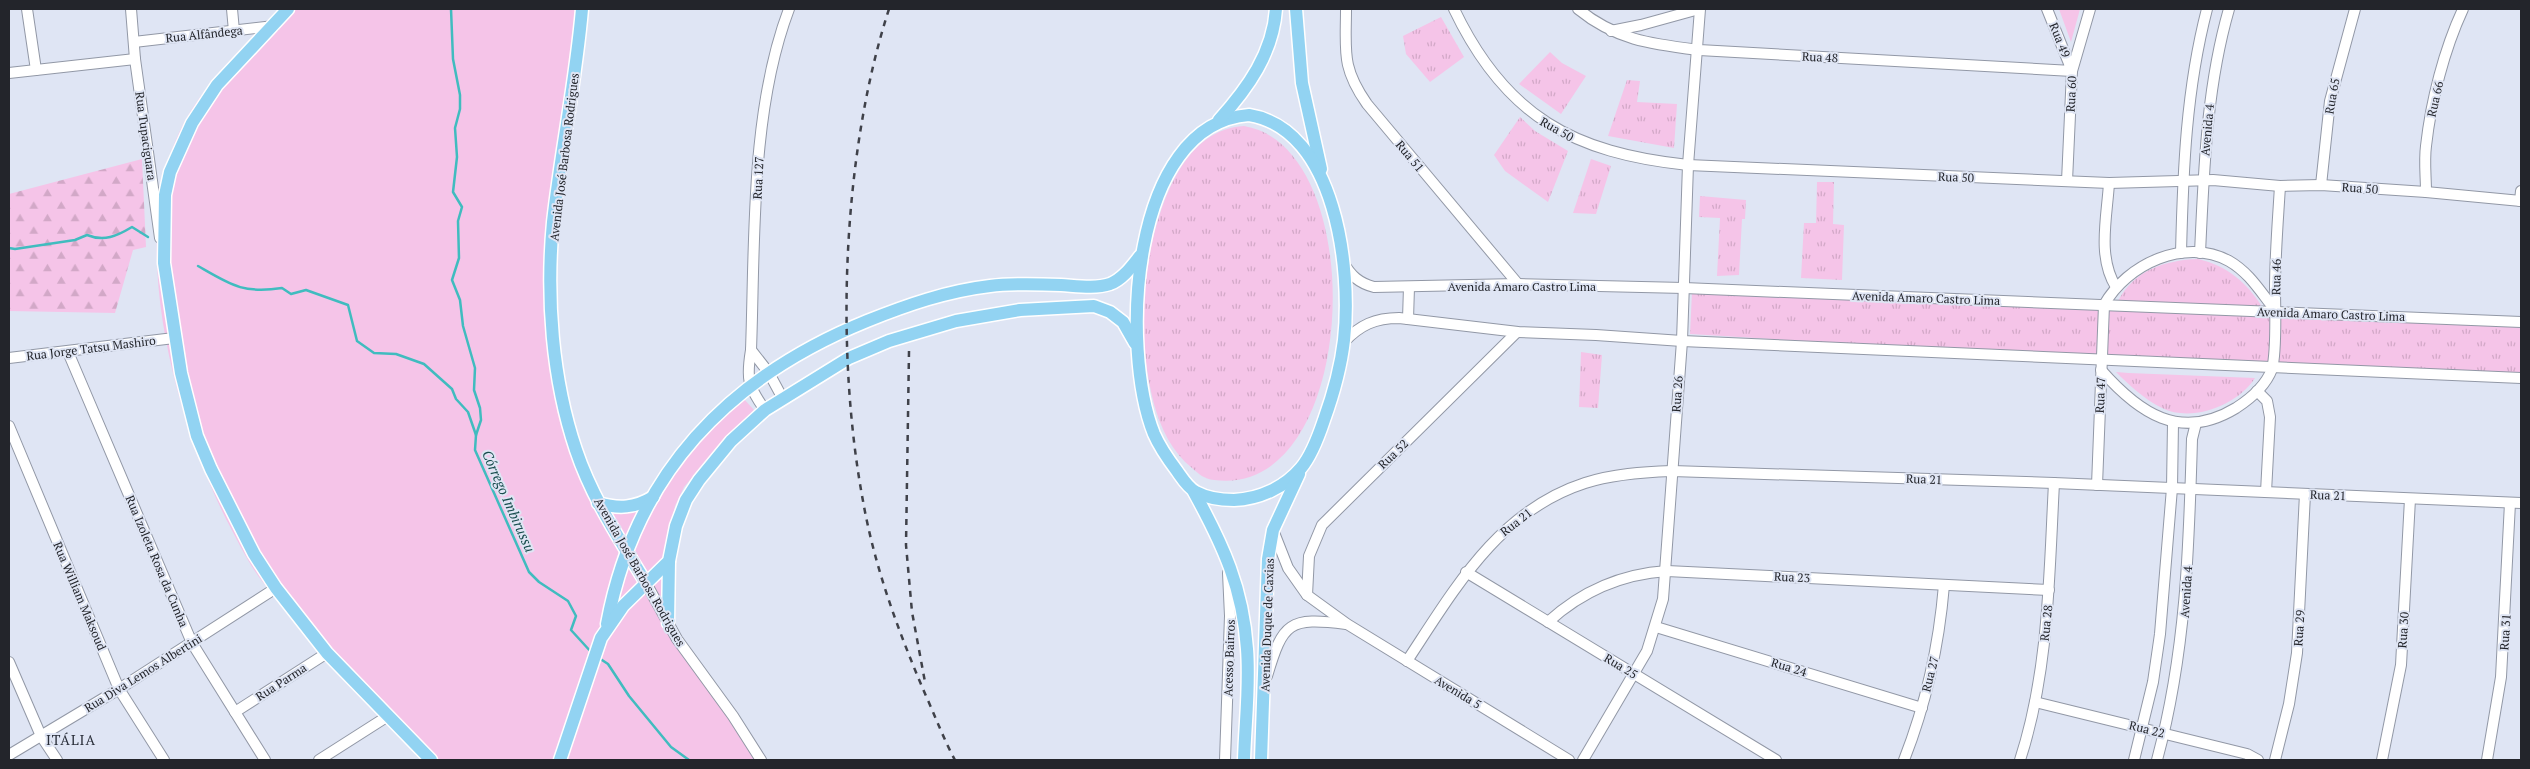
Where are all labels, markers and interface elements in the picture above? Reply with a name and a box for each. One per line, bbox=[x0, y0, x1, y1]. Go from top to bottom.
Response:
street label: Rua 49 bbox=[2046, 20, 2074, 60]
street label: Rua Alfândega bbox=[165, 22, 243, 46]
street label: Rua 48 bbox=[1801, 49, 1839, 65]
street label: Avenida José Barbosa Rodrigues bbox=[546, 72, 582, 242]
street label: Rua 60 bbox=[2063, 75, 2079, 113]
street label: Rua 65 bbox=[2321, 77, 2343, 115]
street label: Rua 66 bbox=[2424, 79, 2447, 118]
street label: Rua Tupaciguara bbox=[132, 91, 160, 181]
street label: Avenida 4 bbox=[2197, 103, 2217, 157]
street label: Rua 50 bbox=[1537, 114, 1577, 144]
street label: Rua 51 bbox=[1393, 137, 1427, 175]
street label: Rua 127 bbox=[749, 156, 767, 200]
street label: Rua 50 bbox=[1938, 169, 1974, 185]
street label: Rua 50 bbox=[2341, 179, 2379, 197]
street label: Rua 46 bbox=[2268, 258, 2284, 295]
street label: Avenida Amaro Castro Lima bbox=[1448, 279, 1596, 294]
street label: Avenida Amaro Castro Lima bbox=[1852, 288, 2000, 308]
street label: Avenida Amaro Castro Lima bbox=[2257, 304, 2405, 324]
street label: Rua Jorge Tatsu Mashiro bbox=[25, 333, 157, 363]
street label: Rua 26 bbox=[1668, 375, 1686, 413]
street label: Rua 47 bbox=[2092, 377, 2108, 413]
street label: Rua 52 bbox=[1375, 436, 1411, 472]
water label: Córrego Imbirussu bbox=[478, 447, 540, 555]
street label: Rua 21 bbox=[1906, 471, 1942, 487]
street label: Rua 21 bbox=[2310, 487, 2346, 503]
street label: Rua Izoleta Rosa da Cunha bbox=[122, 493, 192, 629]
street label: Avenida José Barbosa Rodrigues bbox=[591, 495, 689, 649]
street label: Rua 21 bbox=[1497, 505, 1535, 539]
street label: Rua William Maksoud bbox=[50, 539, 110, 653]
street label: Avenida Duque de Caxias bbox=[1257, 558, 1277, 692]
street label: Avenida 4 bbox=[2177, 565, 2195, 618]
street label: Rua 23 bbox=[1773, 569, 1811, 585]
street label: Rua 28 bbox=[2037, 604, 2055, 642]
street label: Rua 29 bbox=[2290, 609, 2308, 647]
street label: Rua 30 bbox=[2394, 611, 2412, 649]
street label: Rua 31 bbox=[2496, 613, 2514, 651]
street label: Acesso Bairros bbox=[1220, 619, 1238, 697]
street label: Rua Diva Lemos Albertini bbox=[81, 630, 205, 715]
street label: Rua 25 bbox=[1602, 650, 1640, 682]
street label: Rua 24 bbox=[1769, 655, 1809, 680]
street label: Rua 27 bbox=[1918, 655, 1942, 693]
street label: Rua Parma bbox=[253, 660, 309, 704]
street label: Avenida 5 bbox=[1432, 672, 1484, 712]
street label: Rua 22 bbox=[2128, 717, 2166, 741]
district label: ITÁLIA bbox=[46, 730, 96, 749]

